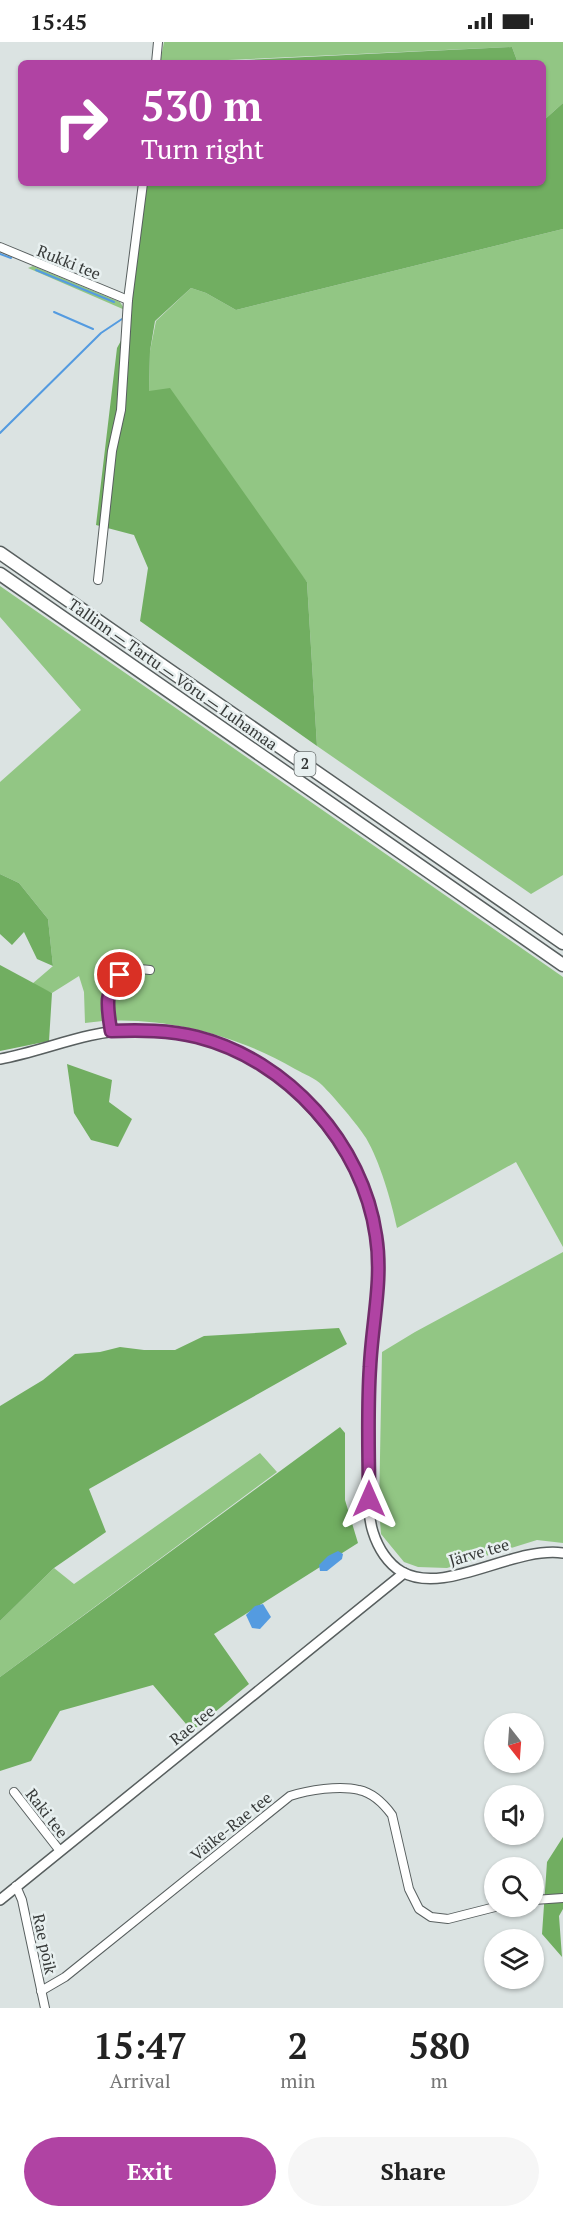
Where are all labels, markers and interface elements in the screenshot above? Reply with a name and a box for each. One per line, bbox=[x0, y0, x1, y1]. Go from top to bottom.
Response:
text: 15:45 bbox=[30, 7, 87, 36]
text: 530 m bbox=[141, 77, 262, 133]
icon: right bbox=[42, 84, 120, 162]
text: Turn right bbox=[141, 131, 264, 167]
street label: Rukki tee bbox=[34, 239, 104, 285]
street label: Tallinn — Tartu — Võru — Luhamaa bbox=[64, 593, 282, 755]
road number: 2 bbox=[294, 752, 316, 776]
pin bbox=[94, 949, 145, 1000]
icon: arrive bbox=[103, 958, 136, 991]
position arrow bbox=[337, 1467, 401, 1531]
street label: Järve tee bbox=[446, 1533, 512, 1571]
street label: Rae tee bbox=[165, 1700, 219, 1750]
north arrow bbox=[484, 1713, 544, 1773]
map controls bbox=[484, 1713, 544, 1989]
street label: Raki tee bbox=[21, 1784, 73, 1842]
button: sound bbox=[484, 1785, 544, 1845]
street label: Väike-Rae tee bbox=[186, 1786, 276, 1866]
button: search bbox=[484, 1857, 544, 1917]
street label: Rae põik bbox=[28, 1912, 62, 1977]
button: layers bbox=[484, 1929, 544, 1989]
text: 15:47 bbox=[93, 2022, 187, 2069]
text: 2 bbox=[288, 2022, 308, 2069]
text: 580 bbox=[409, 2022, 470, 2069]
text: Arrival bbox=[109, 2067, 171, 2094]
text: min bbox=[280, 2067, 315, 2094]
text: m bbox=[431, 2067, 448, 2094]
button: Exit bbox=[24, 2137, 276, 2206]
button: Share bbox=[288, 2137, 539, 2206]

